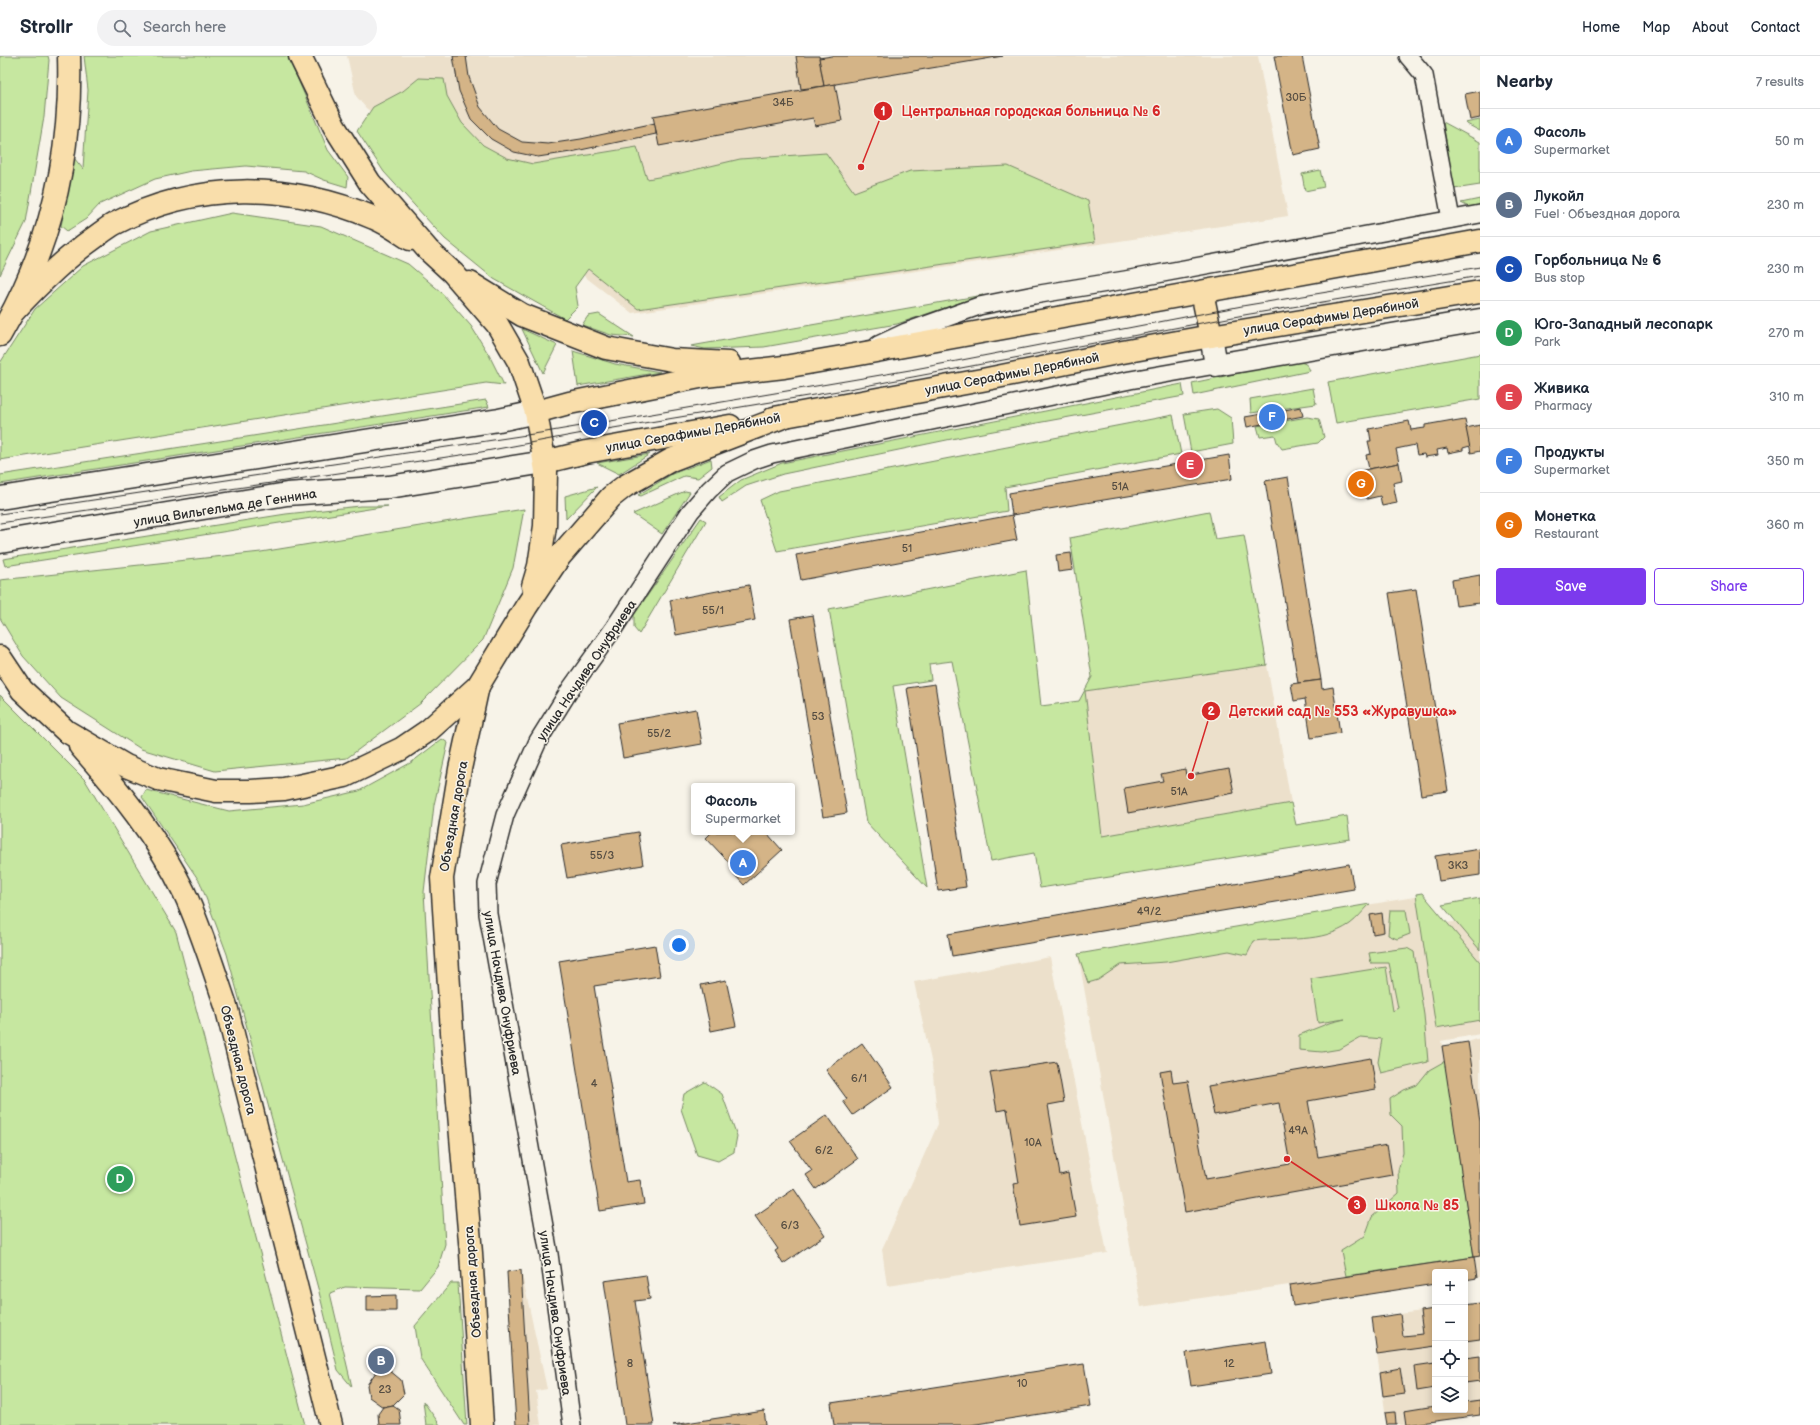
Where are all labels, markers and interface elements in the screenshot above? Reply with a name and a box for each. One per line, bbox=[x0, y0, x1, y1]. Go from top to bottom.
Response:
search box bbox=[97, 10, 377, 46]
text: Strollr bbox=[20, 16, 73, 39]
icon: search bbox=[111, 17, 133, 39]
text: Search here bbox=[143, 18, 226, 37]
text: Home bbox=[1582, 19, 1620, 36]
text: Map bbox=[1642, 19, 1670, 36]
text: About bbox=[1692, 19, 1729, 36]
text: Contact bbox=[1751, 19, 1800, 36]
text: Nearby bbox=[1496, 72, 1553, 92]
text: 7 results bbox=[1756, 74, 1804, 90]
house number: 30Б bbox=[1286, 91, 1307, 104]
house number: 34Б bbox=[772, 96, 794, 109]
callout: Центральная городская больница № 6 bbox=[873, 98, 1168, 124]
text: Центральная городская больница № 6 bbox=[901, 103, 1161, 120]
text: 1 bbox=[880, 104, 886, 119]
text: Фасоль bbox=[1534, 123, 1586, 142]
text: A bbox=[1505, 133, 1513, 149]
text: 50 m bbox=[1775, 133, 1804, 149]
text: Supermarket bbox=[1534, 142, 1610, 158]
text: Лукойл bbox=[1534, 187, 1584, 206]
text: B bbox=[1504, 197, 1514, 213]
text: 230 m bbox=[1767, 197, 1804, 213]
text: Fuel · Объездная дорога bbox=[1534, 206, 1680, 222]
text: Горбольница № 6 bbox=[1534, 251, 1661, 270]
text: C bbox=[1504, 261, 1514, 277]
text: 230 m bbox=[1767, 261, 1804, 277]
text: Bus stop bbox=[1534, 270, 1585, 286]
street label: улица Серафимы Дерябиной bbox=[1242, 295, 1420, 339]
text: Юго-Западный лесопарк bbox=[1534, 315, 1713, 334]
text: D bbox=[1504, 325, 1514, 341]
text: 270 m bbox=[1768, 325, 1804, 341]
text: Park bbox=[1534, 334, 1560, 350]
street label: улица Серафимы Дерябиной bbox=[924, 349, 1101, 399]
text: Живика bbox=[1534, 379, 1589, 398]
text: E bbox=[1505, 389, 1513, 405]
text: 310 m bbox=[1769, 389, 1804, 405]
text: Pharmacy bbox=[1534, 398, 1592, 414]
pin: F bbox=[1259, 402, 1285, 432]
pin: C bbox=[581, 408, 607, 438]
street label: улица Серафимы Дерябиной bbox=[605, 410, 782, 456]
text: Продукты bbox=[1534, 443, 1605, 462]
pin: E bbox=[1177, 450, 1203, 480]
text: F bbox=[1505, 453, 1513, 469]
text: 350 m bbox=[1767, 453, 1804, 469]
text: Supermarket bbox=[1534, 462, 1610, 478]
pin: G bbox=[1348, 469, 1374, 499]
house number: 51А bbox=[1111, 480, 1129, 493]
street label: улица Вильгельма де Геннина bbox=[133, 486, 318, 530]
text: Монетка bbox=[1534, 507, 1596, 526]
text: G bbox=[1504, 517, 1514, 533]
text: 360 m bbox=[1766, 517, 1804, 533]
text: Restaurant bbox=[1534, 526, 1599, 542]
house number: 51 bbox=[902, 542, 912, 555]
button: Save bbox=[1496, 568, 1646, 605]
button: Share bbox=[1654, 568, 1804, 605]
street label: улица Начдива Онуфриева bbox=[534, 597, 640, 744]
house number: 55/1 bbox=[702, 604, 724, 617]
callout: Детский сад № 553 «Журавушка» bbox=[1201, 698, 1465, 724]
text: Детский сад № 553 «Журавушка» bbox=[1229, 703, 1457, 720]
text: 2 bbox=[1207, 704, 1215, 719]
house number: 53 bbox=[811, 710, 825, 723]
house number: 55/2 bbox=[647, 727, 672, 740]
street label: Объездная дорога bbox=[436, 759, 472, 873]
popup bbox=[691, 783, 795, 835]
house number: 51А bbox=[1170, 785, 1188, 798]
text: Фасоль bbox=[705, 792, 757, 811]
text: Supermarket bbox=[705, 811, 781, 827]
pin: A bbox=[730, 848, 756, 878]
house number: 55/3 bbox=[590, 849, 614, 862]
house number: 3К3 bbox=[1448, 859, 1469, 872]
house number: 49/2 bbox=[1137, 905, 1162, 918]
street label: улица Начдива Онуфриева bbox=[480, 910, 524, 1077]
your location bbox=[669, 935, 689, 955]
street label: Объездная дорога bbox=[217, 1004, 259, 1117]
house number: 6/1 bbox=[851, 1072, 867, 1085]
house number: 4 bbox=[591, 1077, 598, 1090]
house number: 49А bbox=[1288, 1124, 1308, 1137]
house number: 10А bbox=[1024, 1136, 1042, 1149]
house number: 6/2 bbox=[815, 1144, 834, 1157]
pin: D bbox=[107, 1164, 133, 1194]
callout: Школа № 85 bbox=[1347, 1192, 1467, 1218]
text: Школа № 85 bbox=[1375, 1197, 1459, 1214]
text: 3 bbox=[1353, 1198, 1361, 1213]
house number: 6/3 bbox=[781, 1219, 799, 1232]
street label: Объездная дорога bbox=[461, 1225, 485, 1338]
street label: улица Начдива Онуфриева bbox=[535, 1230, 575, 1397]
map controls bbox=[1432, 1269, 1468, 1413]
button: + bbox=[1432, 1269, 1468, 1305]
button: − bbox=[1432, 1305, 1468, 1341]
button: locate bbox=[1432, 1341, 1468, 1377]
pin: B bbox=[368, 1346, 394, 1376]
house number: 8 bbox=[627, 1357, 633, 1370]
house number: 12 bbox=[1224, 1357, 1235, 1370]
house number: 10 bbox=[1017, 1377, 1028, 1390]
button: layers bbox=[1432, 1377, 1468, 1413]
house number: 23 bbox=[378, 1383, 392, 1396]

